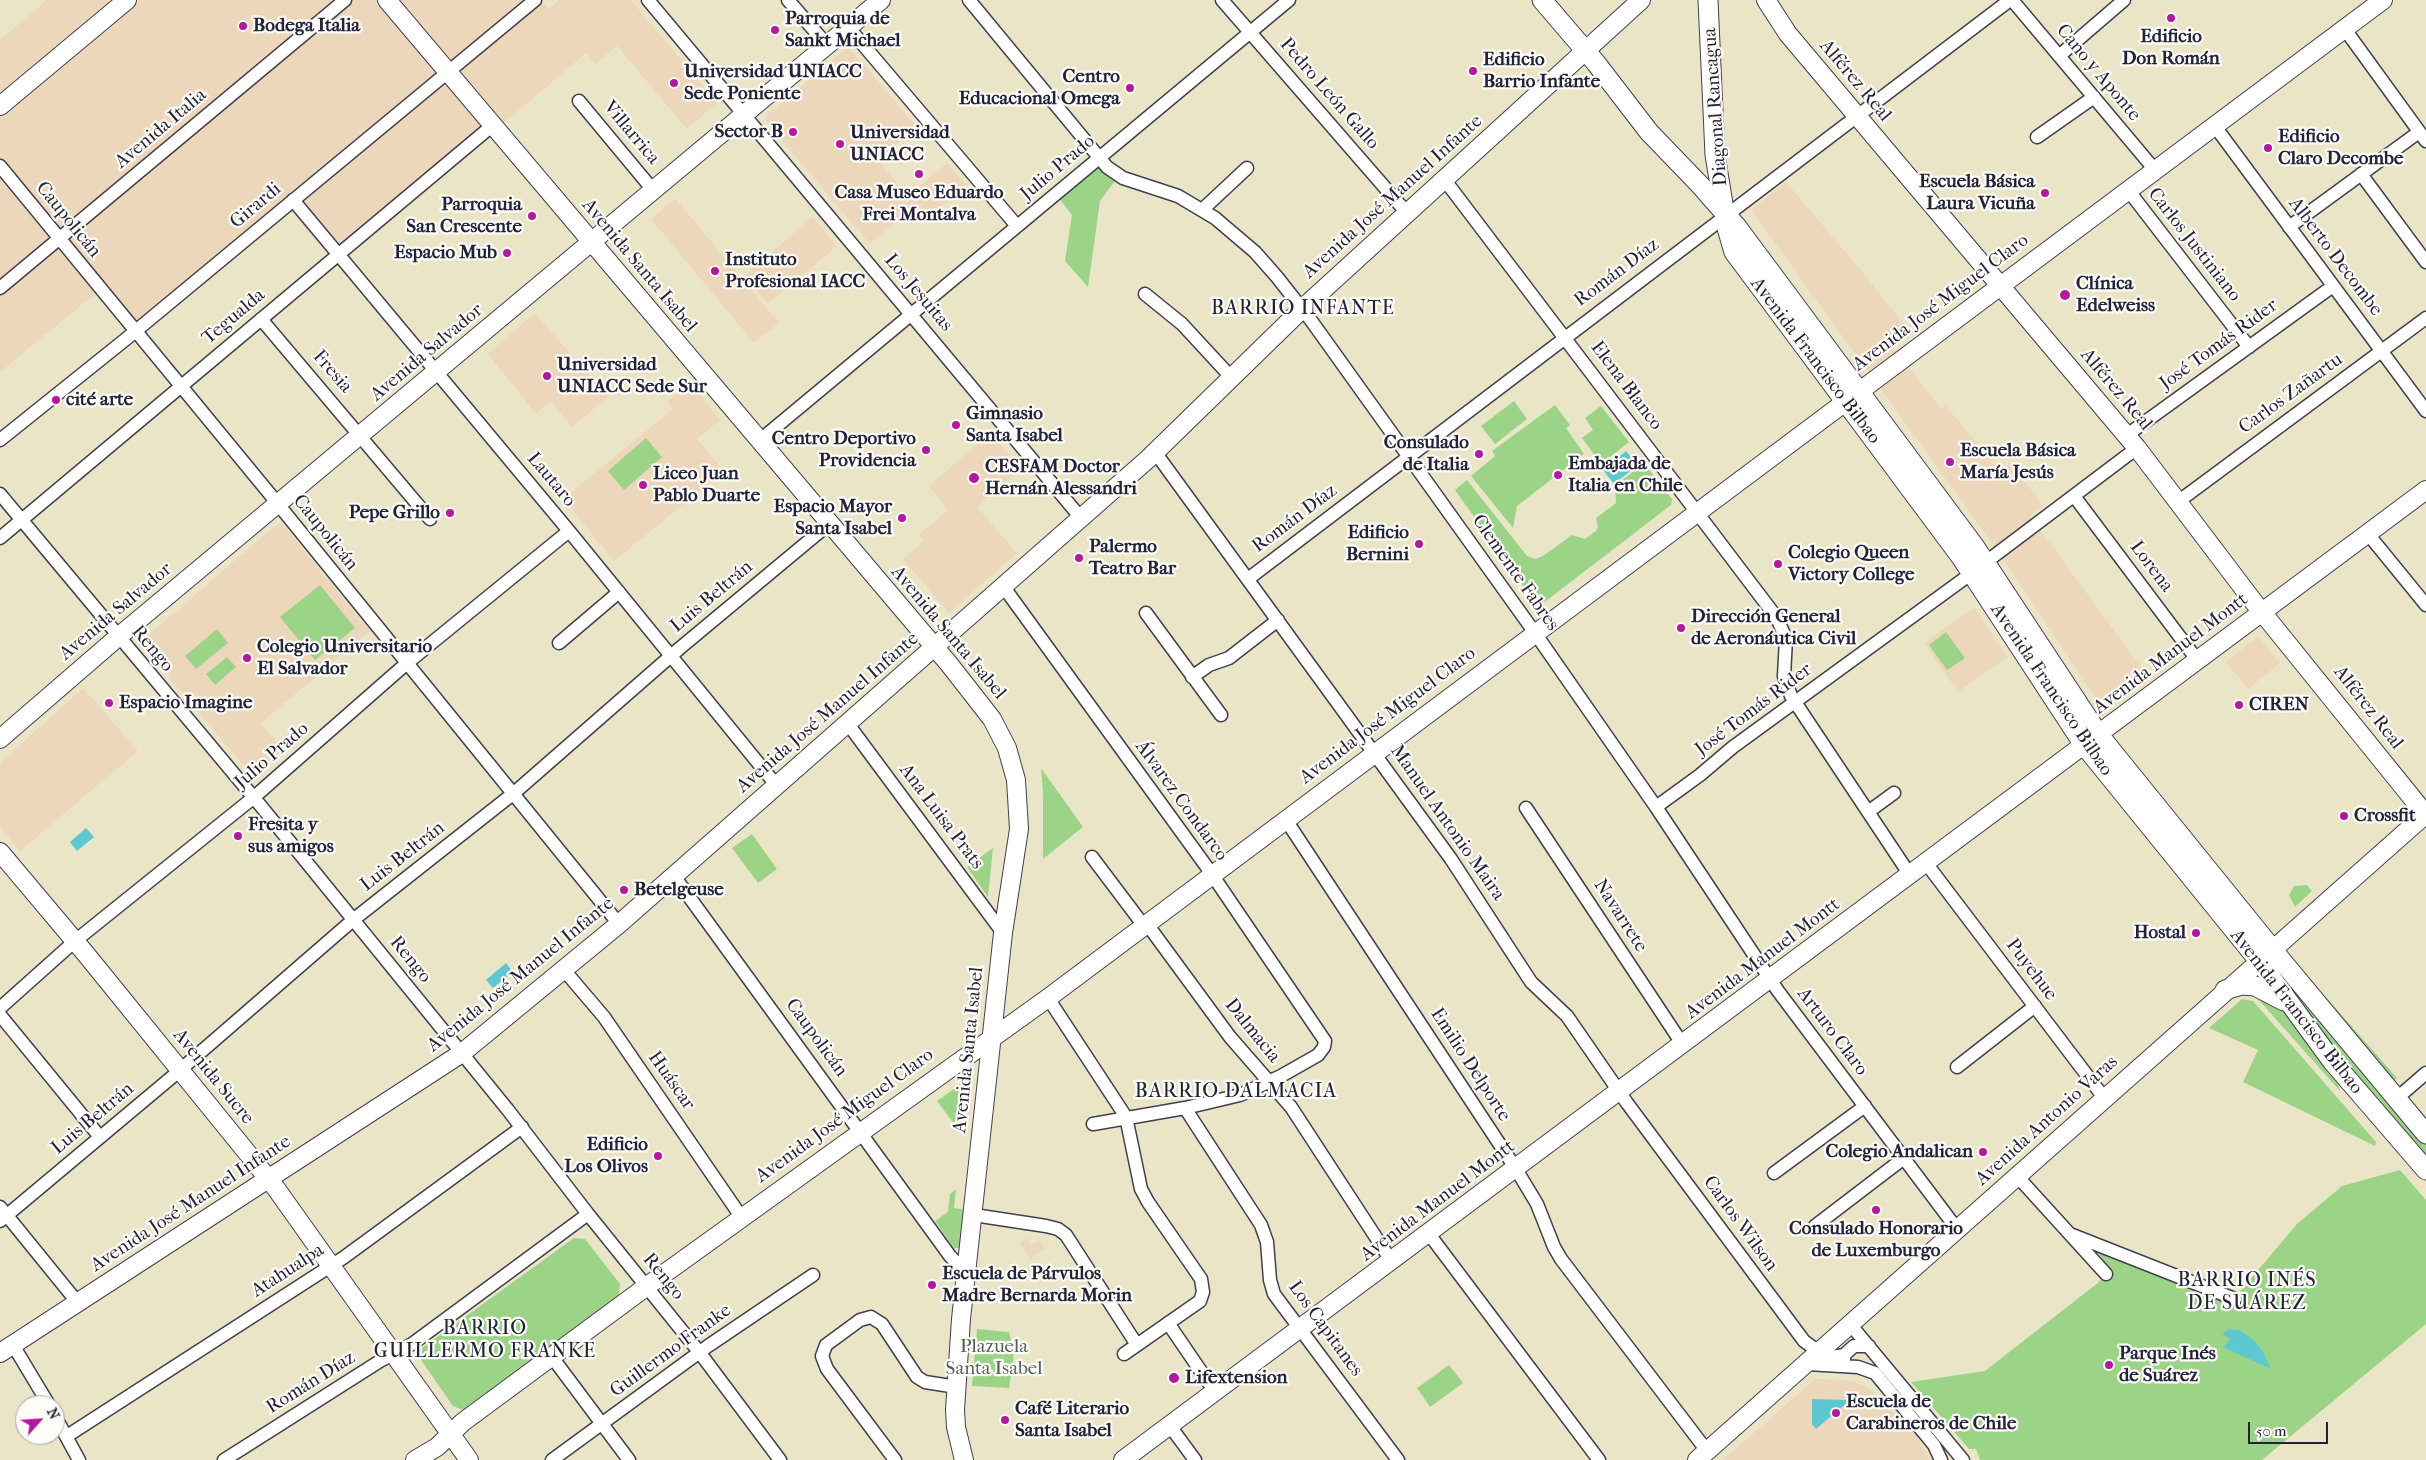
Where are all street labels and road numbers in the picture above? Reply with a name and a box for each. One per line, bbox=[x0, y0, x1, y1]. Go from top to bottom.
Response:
street label: Cano y Aponte bbox=[2051, 20, 2145, 126]
street label: Diagonal Rancagua bbox=[1699, 27, 1733, 187]
street label: Pedro León Gallo bbox=[1274, 34, 1384, 154]
street label: Alférez Real bbox=[1814, 35, 1896, 127]
street label: Avenida Italia bbox=[111, 84, 211, 174]
street label: Villarrica bbox=[598, 97, 664, 169]
street label: Avenida José Manuel Infante bbox=[1298, 110, 1488, 284]
street label: Julio Prado bbox=[1016, 130, 1100, 206]
street label: Caupolicán bbox=[31, 177, 105, 263]
street label: Girardi bbox=[226, 178, 286, 234]
street label: Carlos Justiniano bbox=[2142, 183, 2246, 307]
street label: Alberto Decombe bbox=[2283, 193, 2387, 321]
street label: Avenida Santa Isabel bbox=[577, 195, 701, 337]
street label: Avenida José Miguel Claro bbox=[1849, 229, 2033, 377]
street label: Román Díaz bbox=[1570, 234, 1664, 312]
street label: Los Jesuitas bbox=[879, 250, 957, 336]
street label: Avenida Francisco Bilbao bbox=[1745, 273, 1885, 449]
street label: Tegualda bbox=[198, 284, 270, 350]
street label: José Tomás Rider bbox=[2156, 295, 2282, 395]
street label: Avenida Salvador bbox=[366, 299, 488, 407]
street label: Elena Blanco bbox=[1585, 337, 1667, 435]
street label: Alférez Real bbox=[2075, 344, 2157, 436]
street label: Fresia bbox=[307, 346, 357, 398]
street label: Carlos Zañartu bbox=[2235, 349, 2347, 439]
street label: Lautaro bbox=[522, 448, 580, 512]
street label: Román Díaz bbox=[1248, 480, 1342, 558]
street label: Caupolicán bbox=[288, 490, 362, 576]
street label: Clemente Fabres bbox=[1466, 510, 1564, 636]
street label: Lorena bbox=[2124, 537, 2178, 597]
street label: Luis Beltrán bbox=[666, 556, 758, 638]
street label: Avenida Salvador bbox=[55, 558, 177, 666]
street label: Avenida Santa Isabel bbox=[886, 562, 1010, 704]
street label: Avenida Manuel Montt bbox=[2089, 588, 2253, 720]
street label: Avenida Francisco Bilbao bbox=[1985, 600, 2117, 780]
street label: Rengo bbox=[126, 621, 178, 677]
street label: Avenida José Manuel Infante bbox=[732, 628, 924, 798]
street label: Avenida José Miguel Claro bbox=[1296, 642, 1480, 790]
street label: José Tomás Rider bbox=[1691, 659, 1817, 761]
street label: Alférez Real bbox=[2328, 662, 2408, 754]
street label: Julio Prado bbox=[230, 718, 314, 794]
street label: Álvarez Condarco bbox=[1130, 736, 1232, 866]
street label: Manuel Antonio Maira bbox=[1385, 741, 1509, 905]
street label: Ana Luisa Prats bbox=[894, 760, 988, 874]
street label: Luis Beltrán bbox=[356, 817, 450, 897]
street label: Navarrete bbox=[1588, 875, 1652, 957]
street label: Avenida José Manuel Infante bbox=[423, 893, 619, 1057]
street label: Avenida Manuel Montt bbox=[1681, 893, 1845, 1025]
street label: Avenida Francisco Bilbao bbox=[2225, 925, 2367, 1099]
street label: Rengo bbox=[384, 932, 436, 988]
street label: Puyehue bbox=[2000, 935, 2062, 1005]
street label: Avenida Santa Isabel bbox=[949, 966, 989, 1134]
street label: Arturo Claro bbox=[1792, 984, 1872, 1080]
street label: Caupolicán bbox=[780, 994, 852, 1082]
street label: Dalmacia bbox=[1219, 994, 1285, 1068]
street label: Emilio Delporte bbox=[1425, 1004, 1515, 1126]
street label: Avenida Sucre bbox=[168, 1025, 258, 1129]
street label: Avenida José Miguel Claro bbox=[752, 1044, 938, 1188]
street label: Huáscar bbox=[643, 1047, 699, 1115]
street label: Avenida Antonio Varas bbox=[1971, 1051, 2123, 1191]
street label: Luis Beltrán bbox=[47, 1078, 139, 1160]
street label: Avenida José Manuel Infante bbox=[87, 1131, 295, 1277]
street label: Avenida Manuel Montt bbox=[1356, 1135, 1520, 1267]
street label: Carlos Wilson bbox=[1698, 1172, 1782, 1276]
street label: Atahualpa bbox=[247, 1239, 329, 1303]
street label: Rengo bbox=[637, 1249, 689, 1305]
street label: Los Capitanes bbox=[1283, 1277, 1367, 1381]
street label: Guillermo Franke bbox=[606, 1299, 736, 1403]
street label: Román Díaz bbox=[263, 1347, 359, 1419]

